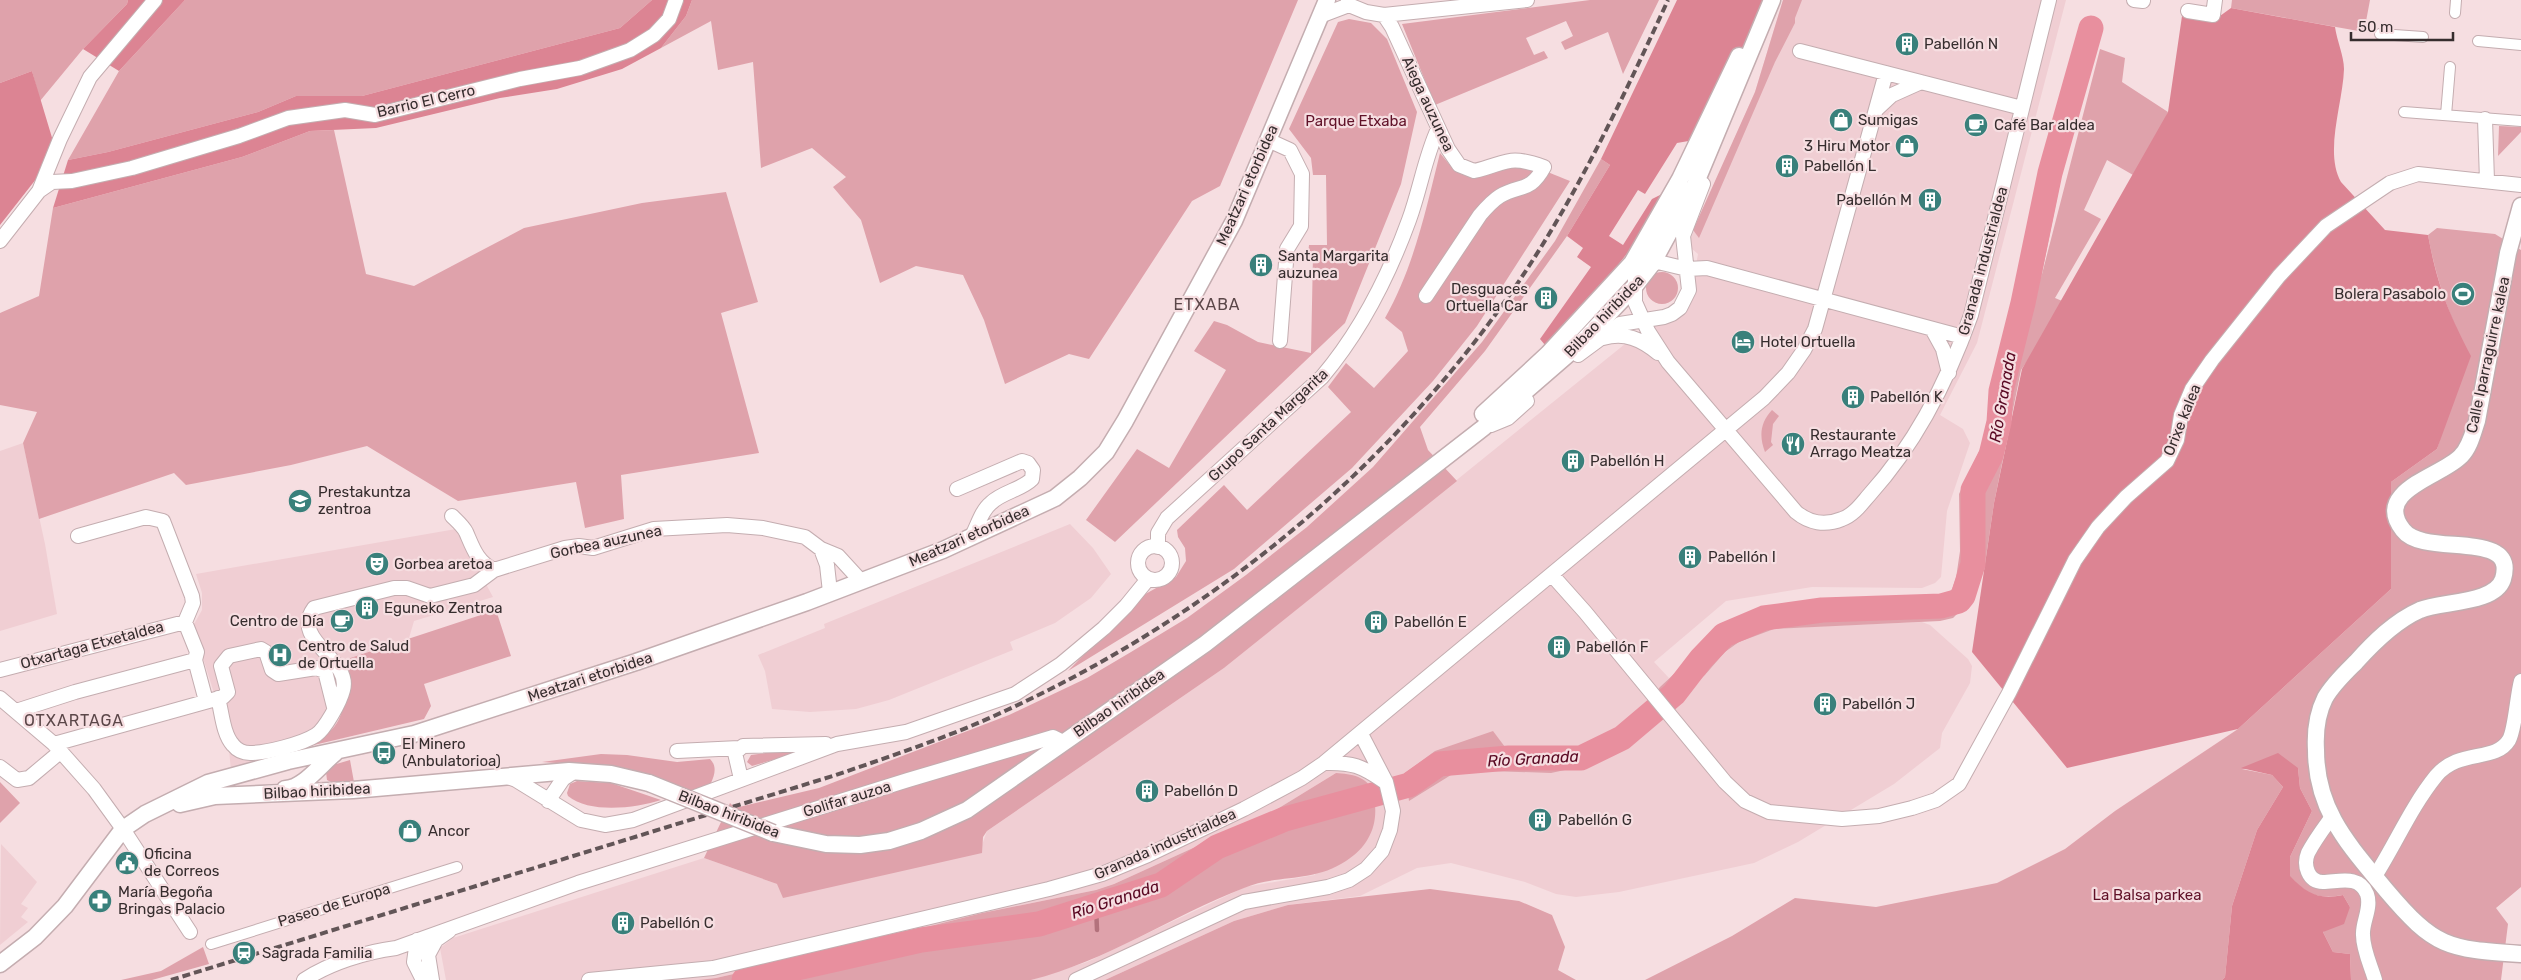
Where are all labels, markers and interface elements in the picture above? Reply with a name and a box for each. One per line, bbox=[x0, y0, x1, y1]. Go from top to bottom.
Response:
scale bar bbox=[2351, 10, 2454, 42]
text: 50 m bbox=[2358, 18, 2393, 36]
building icon: Pabellón N bbox=[1894, 31, 1920, 57]
place label: Pabellón N bbox=[1924, 35, 1998, 53]
street label: Aiega auzunea bbox=[1398, 54, 1458, 154]
street label: Barrio El Cerro bbox=[375, 81, 477, 121]
shop icon: Sumigas bbox=[1828, 107, 1854, 133]
place label: Sumigas bbox=[1858, 111, 1919, 129]
park label: Parque Etxaba bbox=[1305, 112, 1407, 130]
cafe icon: Café Bar aldea bbox=[1963, 112, 1989, 138]
place label: Café Bar aldea bbox=[1994, 116, 2095, 134]
street label: Meatzari etorbidea bbox=[1212, 122, 1282, 248]
shop icon: 3 Hiru Motor bbox=[1894, 133, 1920, 159]
place label: 3 Hiru Motor bbox=[1804, 137, 1890, 155]
building icon: Pabellón L bbox=[1774, 153, 1800, 179]
place label: Pabellón L bbox=[1804, 157, 1877, 175]
street label: Granada industrialdea bbox=[1954, 185, 2012, 337]
building icon: Pabellón M bbox=[1917, 187, 1943, 213]
place label: Pabellón M bbox=[1836, 191, 1912, 209]
place label: Santa Margarita auzunea bbox=[1278, 247, 1389, 282]
building icon: Santa Margarita auzunea bbox=[1248, 252, 1274, 278]
street label: Bilbao hiribidea bbox=[1560, 271, 1648, 361]
street label: Calle Iparraguirre kalea bbox=[2463, 275, 2513, 435]
place label: Desguaces Ortuella Car bbox=[1446, 280, 1528, 315]
sports icon: Bolera Pasabolo bbox=[2450, 281, 2476, 307]
building icon: Desguaces Ortuella Car bbox=[1533, 285, 1559, 311]
place label: Bolera Pasabolo bbox=[2334, 285, 2446, 303]
district label: ETXABA bbox=[1173, 295, 1241, 314]
hotel icon: Hotel Ortuella bbox=[1730, 329, 1756, 355]
place label: Hotel Ortuella bbox=[1760, 333, 1856, 351]
water label: Río Granada bbox=[1985, 350, 2020, 444]
street label: Grupo Santa Margarita bbox=[1204, 365, 1332, 485]
street label: Orixe kalea bbox=[2159, 382, 2205, 458]
building icon: Pabellón K bbox=[1840, 384, 1866, 410]
place label: Pabellón K bbox=[1870, 388, 1943, 406]
place label: Restaurante Arrago Meatza bbox=[1810, 426, 1911, 461]
restaurant icon: Restaurante Arrago Meatza bbox=[1780, 431, 1806, 457]
building icon: Pabellón H bbox=[1560, 448, 1586, 474]
place label: Pabellón H bbox=[1590, 452, 1664, 470]
place label: Prestakuntza zentroa bbox=[318, 483, 411, 518]
school or university icon: Prestakuntza zentroa bbox=[287, 488, 313, 514]
street label: Meatzari etorbidea bbox=[906, 501, 1032, 571]
street label: Gorbea auzunea bbox=[549, 521, 663, 563]
building icon: Pabellón I bbox=[1677, 544, 1703, 570]
place label: Pabellón I bbox=[1708, 548, 1776, 566]
theatre icon: Gorbea aretoa bbox=[364, 551, 390, 577]
place label: Gorbea aretoa bbox=[394, 555, 493, 573]
building icon: Eguneko Zentroa bbox=[354, 595, 380, 621]
place label: Eguneko Zentroa bbox=[384, 599, 503, 617]
cafe icon: Centro de Día bbox=[329, 608, 355, 634]
building icon: Pabellón E bbox=[1363, 609, 1389, 635]
place label: Centro de Día bbox=[230, 612, 324, 630]
place label: Pabellón E bbox=[1394, 613, 1467, 631]
street label: Otxartaga Etxetaldea bbox=[18, 617, 166, 673]
building icon: Pabellón F bbox=[1546, 634, 1572, 660]
place label: Centro de Salud de Ortuella bbox=[298, 637, 409, 672]
place label: Pabellón F bbox=[1576, 638, 1649, 656]
hospital icon: Centro de Salud de Ortuella bbox=[267, 642, 293, 668]
street label: Meatzari etorbidea bbox=[525, 648, 655, 706]
street label: Bilbao hiribidea bbox=[1070, 665, 1168, 741]
building icon: Pabellón J bbox=[1812, 691, 1838, 717]
place label: Pabellón J bbox=[1842, 695, 1915, 713]
district label: OTXARTAGA bbox=[24, 711, 124, 730]
place label: El Minero (Anbulatorioa) bbox=[402, 735, 501, 770]
bus stop icon: El Minero (Anbulatorioa) bbox=[371, 740, 397, 766]
water label: Río Granada bbox=[1487, 747, 1579, 770]
street label: Golifar auzoa bbox=[801, 777, 893, 821]
building icon: Pabellón D bbox=[1134, 778, 1160, 804]
street label: Bilbao hiribidea bbox=[263, 779, 371, 803]
place label: Pabellón D bbox=[1164, 782, 1238, 800]
street label: Bilbao hiribidea bbox=[676, 786, 782, 842]
street label: Granada industrialdea bbox=[1091, 805, 1239, 883]
building icon: Pabellón G bbox=[1527, 807, 1553, 833]
place label: Pabellón G bbox=[1558, 811, 1632, 829]
shop icon: Ancor bbox=[397, 818, 423, 844]
place label: Ancor bbox=[428, 822, 470, 840]
place label: Oficina de Correos bbox=[144, 845, 220, 880]
public building icon: Oficina de Correos bbox=[114, 850, 140, 876]
water label: Río Granada bbox=[1069, 876, 1162, 923]
street label: Paseo de Europa bbox=[276, 879, 392, 931]
place label: María Begoña Bringas Palacio bbox=[118, 883, 225, 918]
park label: La Balsa parkea bbox=[2093, 886, 2201, 904]
pharmacy icon: María Begoña Bringas Palacio bbox=[87, 888, 113, 914]
building icon: Pabellón C bbox=[610, 910, 636, 936]
place label: Pabellón C bbox=[640, 914, 714, 932]
station icon: Sagrada Familia bbox=[231, 940, 257, 966]
place label: Sagrada Familia bbox=[262, 944, 372, 962]

